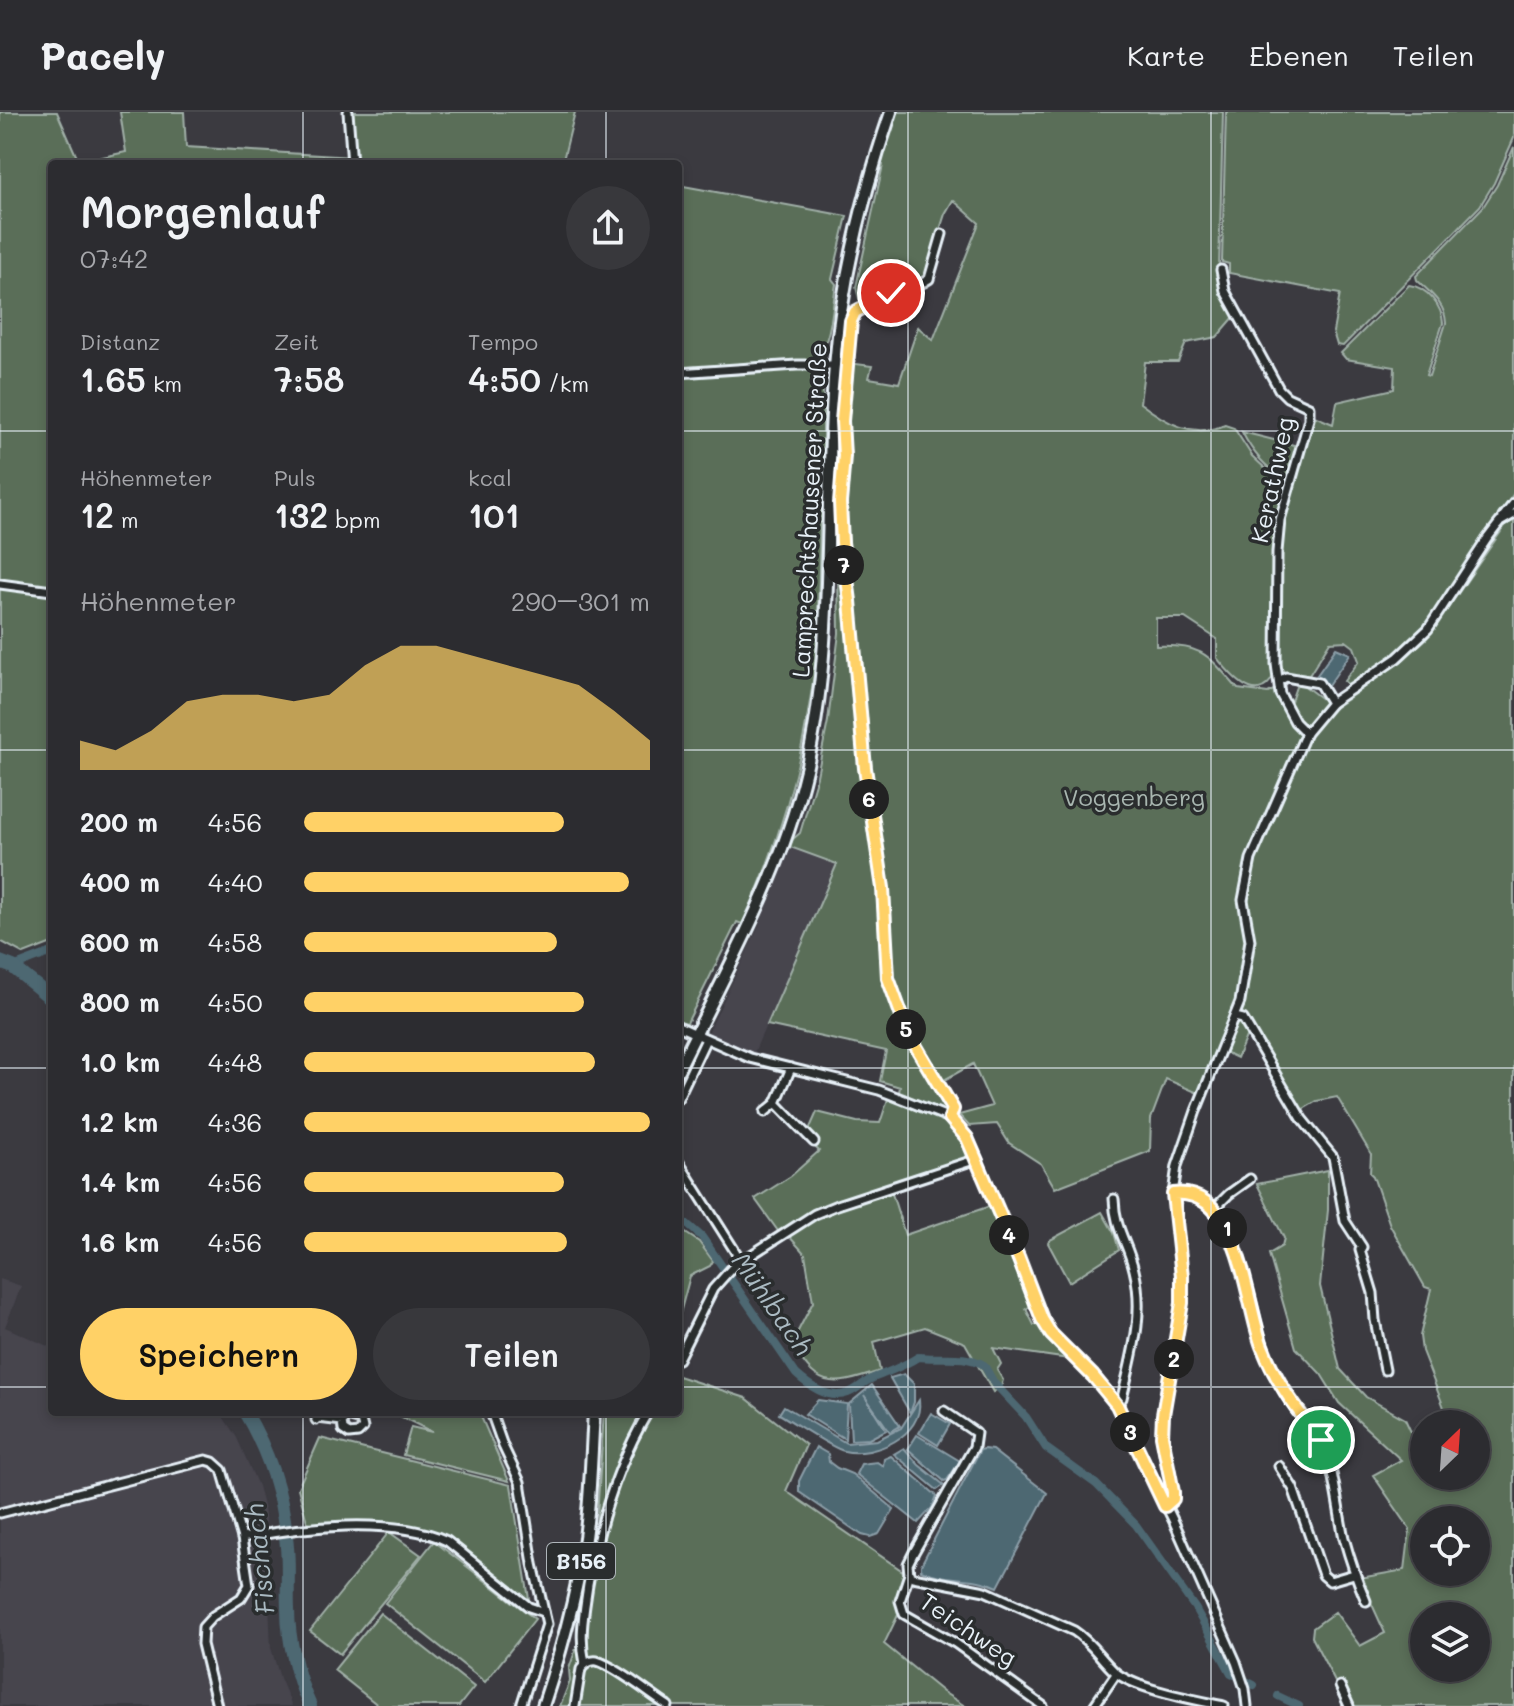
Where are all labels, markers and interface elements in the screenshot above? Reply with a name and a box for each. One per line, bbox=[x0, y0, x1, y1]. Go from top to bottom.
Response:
text: Pacely bbox=[40, 30, 166, 80]
text: Karte bbox=[1127, 37, 1205, 73]
text: Ebenen bbox=[1249, 37, 1349, 73]
text: Teilen bbox=[1393, 37, 1474, 73]
text: Morgenlauf bbox=[80, 182, 324, 239]
button: share bbox=[566, 186, 650, 270]
text: 07:42 bbox=[80, 241, 148, 275]
pin bbox=[857, 259, 925, 327]
icon: check bbox=[869, 271, 913, 315]
text: Distanz bbox=[80, 327, 160, 356]
text: Zeit bbox=[274, 327, 319, 356]
text: Tempo bbox=[468, 327, 538, 356]
street label: Lamprechtshausener Straße bbox=[784, 342, 833, 678]
text: 1.65 bbox=[80, 356, 146, 401]
text: 7:58 bbox=[274, 356, 344, 401]
text: 4:50 bbox=[468, 356, 541, 401]
text: km bbox=[146, 369, 182, 398]
text: /km bbox=[541, 369, 589, 398]
street label: Kerathweg bbox=[1243, 414, 1300, 545]
text: Höhenmeter bbox=[80, 463, 212, 492]
text: Puls bbox=[274, 463, 316, 492]
text: kcal bbox=[468, 463, 512, 492]
text: 12 bbox=[80, 492, 114, 537]
text: 132 bbox=[274, 492, 328, 537]
text: 101 bbox=[468, 492, 520, 537]
text: m bbox=[114, 505, 139, 534]
text: bpm bbox=[328, 505, 380, 534]
pin: 7 bbox=[824, 545, 864, 585]
text: 7 bbox=[838, 550, 850, 579]
text: Höhenmeter bbox=[80, 584, 237, 618]
text: 290–301 m bbox=[511, 584, 650, 618]
pin: 6 bbox=[849, 779, 889, 819]
park label: Voggenberg bbox=[1063, 781, 1205, 812]
text: 6 bbox=[862, 784, 876, 813]
text: 200 m bbox=[80, 805, 158, 839]
text: 4:56 bbox=[208, 805, 262, 839]
text: 400 m bbox=[80, 865, 160, 899]
text: 4:40 bbox=[208, 865, 263, 899]
text: 600 m bbox=[80, 925, 159, 959]
text: 4:58 bbox=[208, 925, 262, 959]
text: 800 m bbox=[80, 985, 160, 1019]
text: 4:50 bbox=[208, 985, 263, 1019]
pin: 5 bbox=[886, 1009, 926, 1049]
text: 5 bbox=[900, 1014, 912, 1043]
text: 1.0 km bbox=[80, 1045, 160, 1079]
text: 4:48 bbox=[208, 1045, 262, 1079]
text: 1.2 km bbox=[80, 1105, 158, 1139]
text: 4:36 bbox=[208, 1105, 262, 1139]
text: 1.4 km bbox=[80, 1165, 160, 1199]
text: 4:56 bbox=[208, 1165, 262, 1199]
pin: 1 bbox=[1207, 1208, 1247, 1248]
text: 1 bbox=[1222, 1213, 1232, 1242]
pin: 4 bbox=[989, 1215, 1029, 1255]
text: 4 bbox=[1002, 1220, 1016, 1249]
text: 1.6 km bbox=[80, 1225, 159, 1259]
text: 4:56 bbox=[208, 1225, 262, 1259]
water label: Mühlbach bbox=[725, 1245, 821, 1362]
button: Speichern bbox=[80, 1308, 357, 1400]
button: Teilen bbox=[373, 1308, 650, 1400]
pin: 2 bbox=[1154, 1339, 1194, 1379]
text: 2 bbox=[1168, 1344, 1180, 1373]
pin bbox=[1287, 1406, 1355, 1474]
north arrow bbox=[1410, 1410, 1490, 1490]
map controls bbox=[1410, 1410, 1490, 1682]
pin: 3 bbox=[1110, 1412, 1150, 1452]
text: 3 bbox=[1123, 1417, 1137, 1446]
icon: arrive bbox=[1299, 1418, 1343, 1462]
water label: Fischach bbox=[236, 1502, 282, 1616]
button: locate bbox=[1410, 1506, 1490, 1586]
road number: B156 bbox=[547, 1543, 615, 1579]
street label: Teichweg bbox=[914, 1585, 1023, 1673]
button: layers bbox=[1410, 1602, 1490, 1682]

